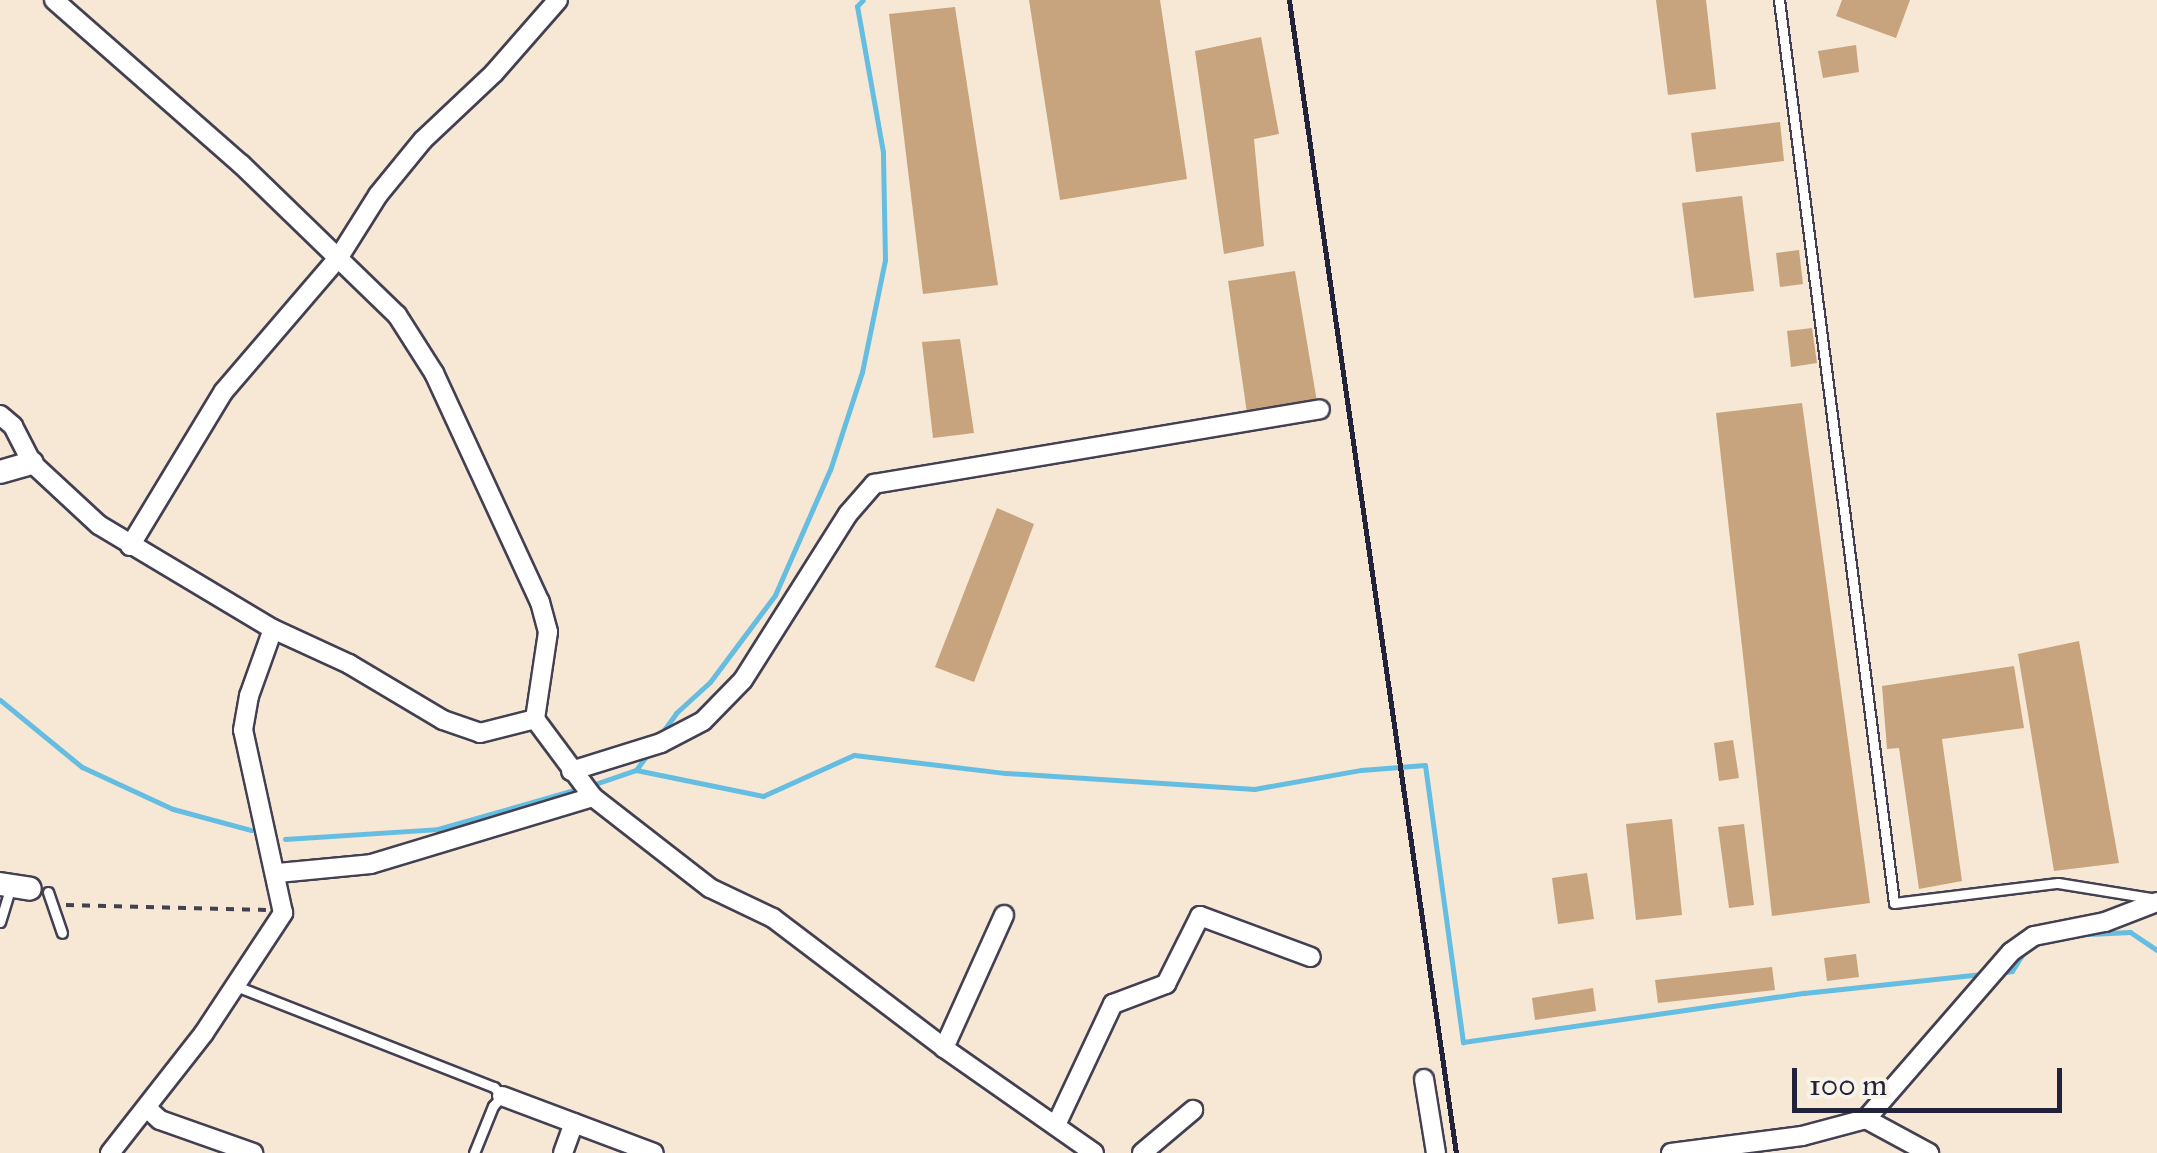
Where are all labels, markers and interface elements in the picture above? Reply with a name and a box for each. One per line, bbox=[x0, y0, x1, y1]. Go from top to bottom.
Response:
scale bar bbox=[1797, 1048, 2067, 1110]
text: 100 m bbox=[1809, 1067, 1887, 1103]

